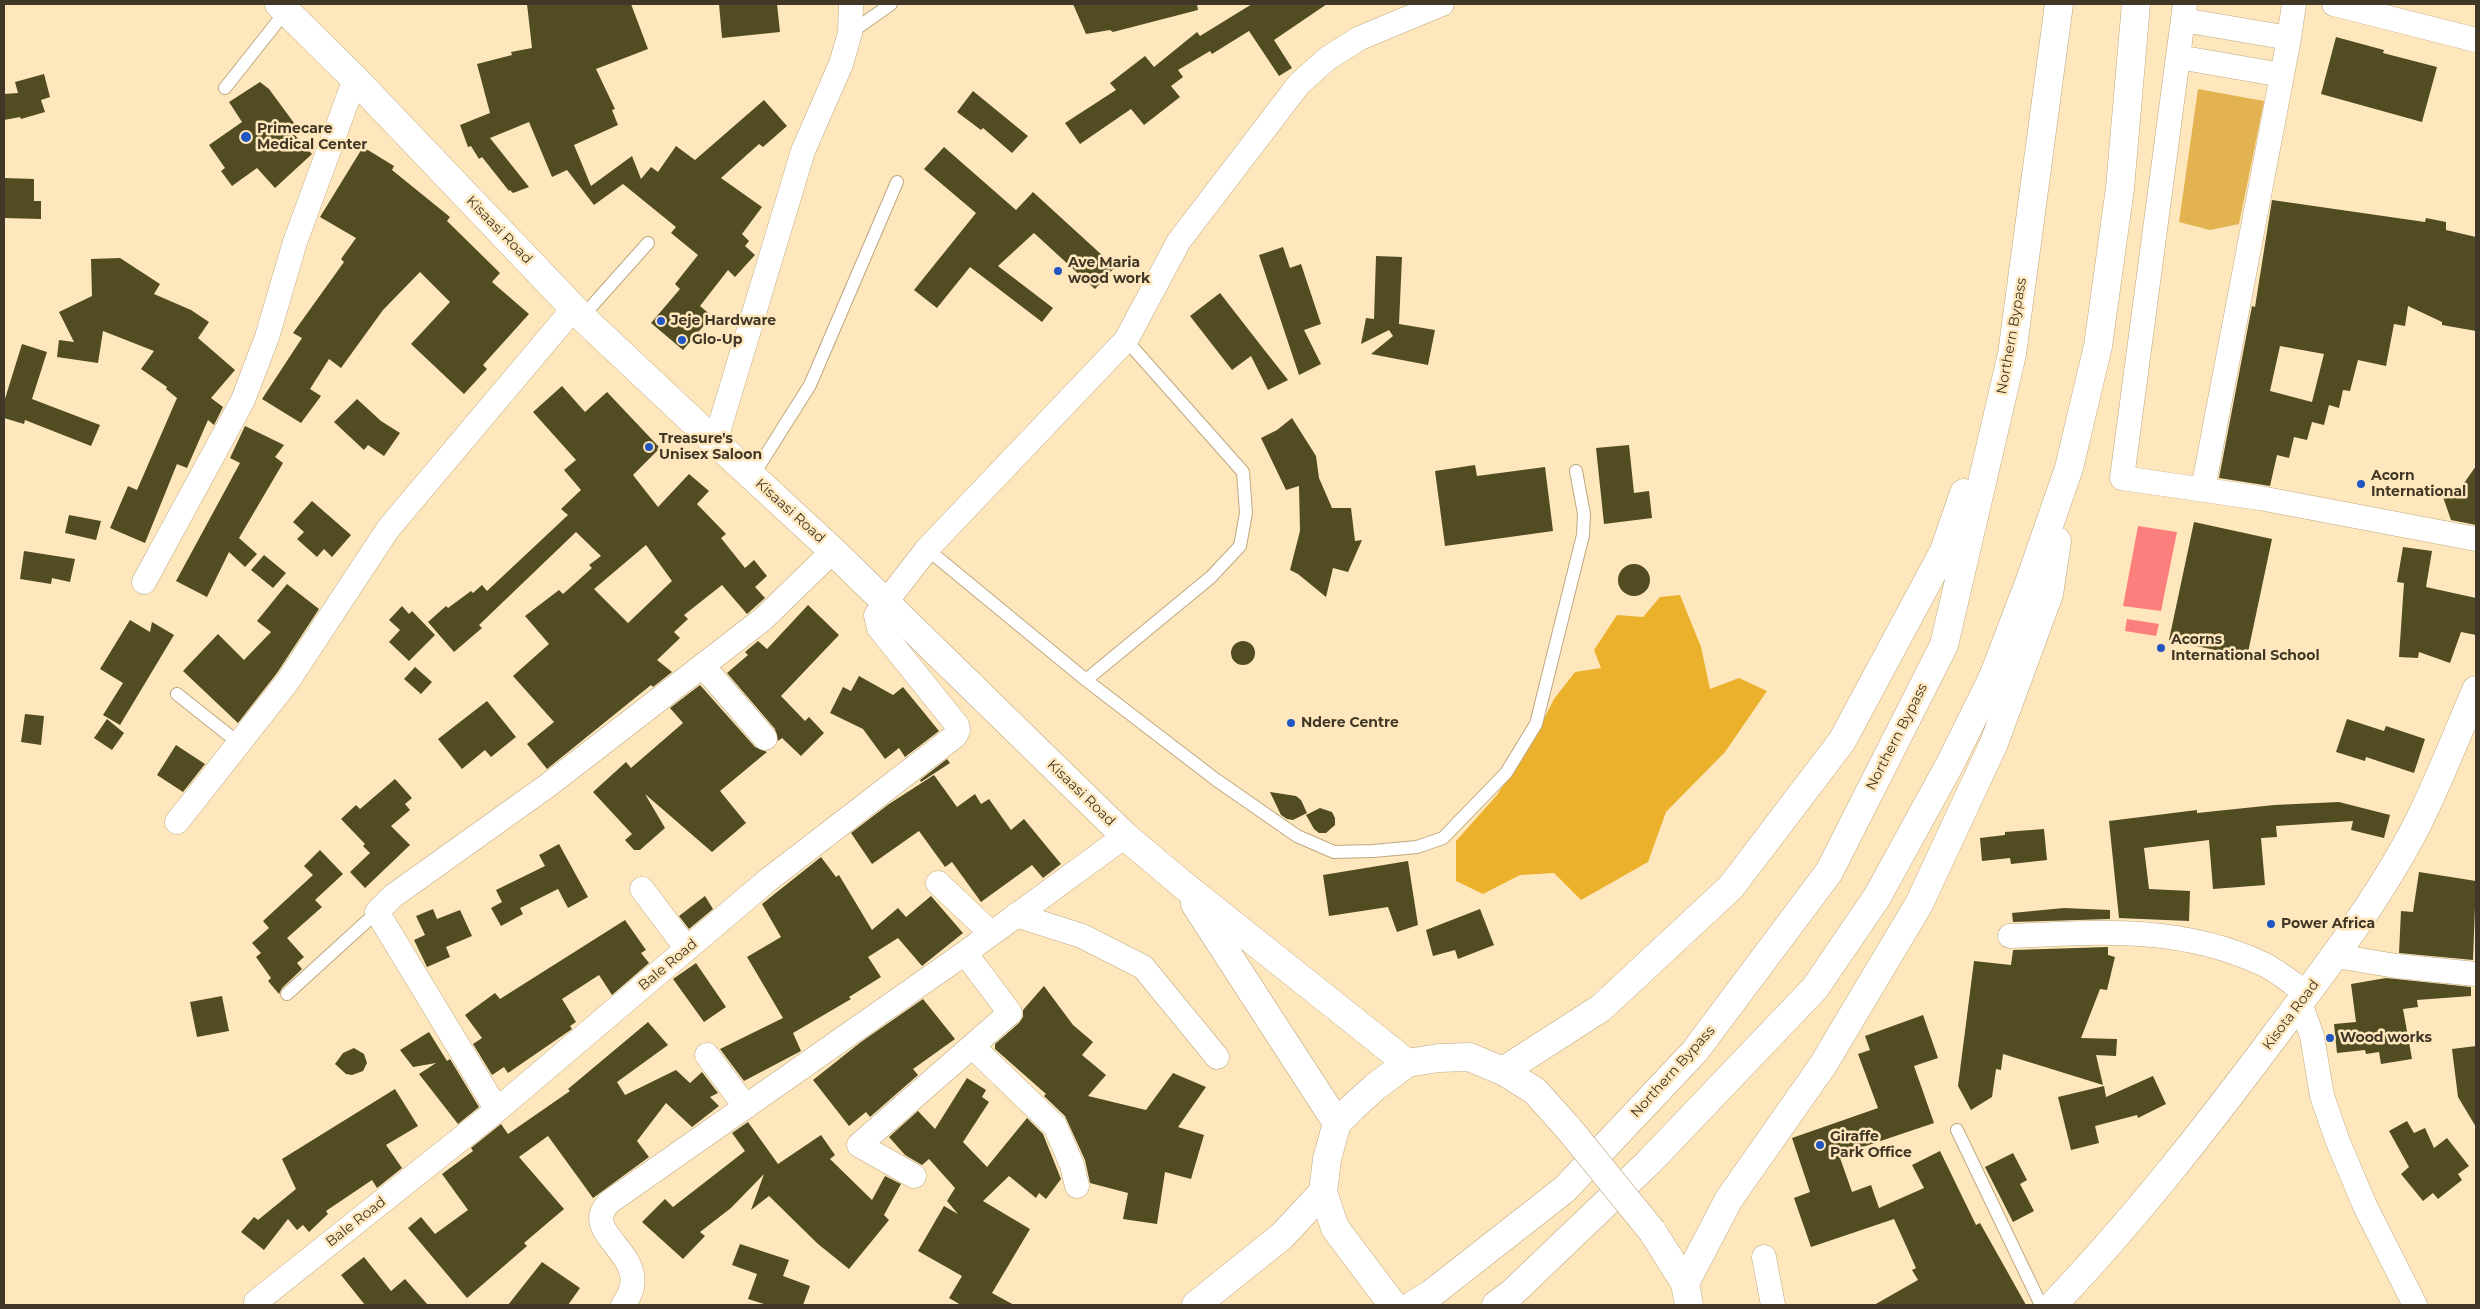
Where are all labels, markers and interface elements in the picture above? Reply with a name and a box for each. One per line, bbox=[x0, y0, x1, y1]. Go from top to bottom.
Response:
place label: Primecare Medical Center bbox=[257, 121, 367, 154]
marker: Primecare Medical Center bbox=[239, 130, 253, 144]
street label: Kisaasi Road bbox=[462, 193, 536, 267]
place label: Ave Maria wood work bbox=[1068, 255, 1150, 288]
marker: Ave Maria wood work bbox=[1052, 265, 1064, 277]
street label: Northern Bypass bbox=[1994, 277, 2030, 395]
place label: Jeje Hardware bbox=[671, 313, 776, 329]
marker: Jeje Hardware bbox=[655, 315, 667, 327]
place label: Glo-Up bbox=[692, 332, 742, 348]
marker: Glo-Up bbox=[676, 334, 688, 346]
place label: Treasure's Unisex Saloon bbox=[659, 431, 762, 464]
marker: Treasure's Unisex Saloon bbox=[643, 441, 655, 453]
place label: Acorn International bbox=[2371, 468, 2466, 501]
street label: Kisaasi Road bbox=[752, 475, 828, 547]
marker: Acorn International bbox=[2355, 478, 2367, 490]
place label: Acorns International School bbox=[2171, 632, 2320, 664]
marker: Acorns International School bbox=[2155, 642, 2167, 654]
street label: Northern Bypass bbox=[1863, 681, 1931, 793]
place label: Ndere Centre bbox=[1301, 715, 1399, 731]
marker: Ndere Centre bbox=[1285, 717, 1297, 729]
street label: Kisaasi Road bbox=[1044, 756, 1118, 830]
place label: Power Africa bbox=[2281, 916, 2375, 932]
marker: Power Africa bbox=[2265, 918, 2277, 930]
street label: Bale Road bbox=[635, 936, 701, 994]
street label: Kisota Road bbox=[2259, 977, 2323, 1053]
street label: Northern Bypass bbox=[1627, 1023, 1719, 1121]
place label: Wood works bbox=[2340, 1030, 2432, 1046]
marker: Wood works bbox=[2324, 1032, 2336, 1044]
place label: Giraffe Park Office bbox=[1830, 1129, 1912, 1162]
marker: Giraffe Park Office bbox=[1814, 1139, 1826, 1151]
street label: Bale Road bbox=[323, 1193, 389, 1251]

